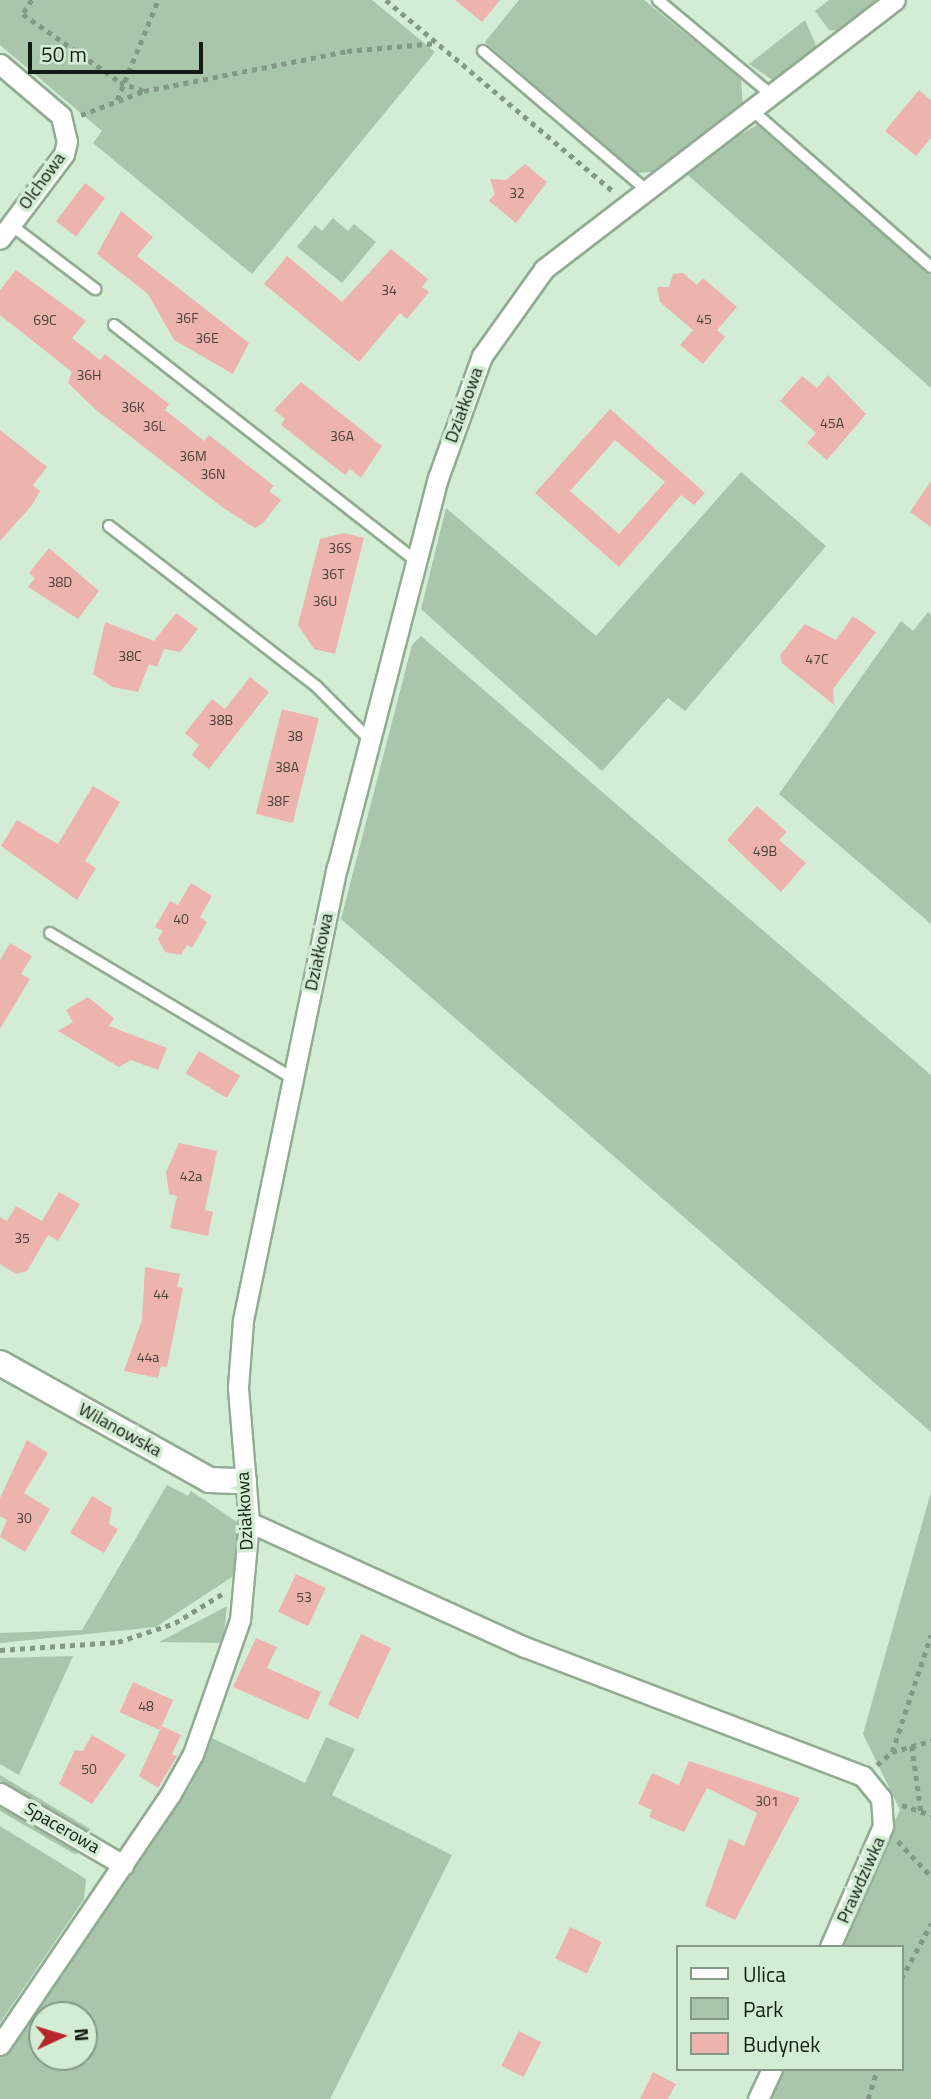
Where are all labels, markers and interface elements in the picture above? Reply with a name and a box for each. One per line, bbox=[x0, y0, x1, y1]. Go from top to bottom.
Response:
scale bar bbox=[32, 28, 206, 72]
text: 50 m bbox=[41, 38, 87, 70]
street label: Olchowa bbox=[14, 148, 70, 214]
house number: 32 bbox=[509, 185, 525, 201]
house number: 34 bbox=[381, 282, 397, 298]
house number: 36F bbox=[175, 310, 199, 326]
house number: 45 bbox=[696, 311, 712, 327]
house number: 69C bbox=[33, 312, 57, 328]
house number: 36E bbox=[195, 330, 219, 346]
street label: Działkowa bbox=[440, 364, 488, 446]
house number: 36H bbox=[76, 367, 102, 383]
house number: 36K bbox=[121, 399, 145, 415]
house number: 45A bbox=[820, 415, 844, 431]
house number: 36L bbox=[143, 418, 165, 434]
house number: 36A bbox=[330, 428, 354, 444]
house number: 36M bbox=[179, 448, 207, 464]
house number: 36N bbox=[200, 466, 226, 482]
house number: 36S bbox=[328, 540, 352, 556]
house number: 36T bbox=[321, 566, 345, 582]
house number: 38D bbox=[48, 574, 72, 590]
house number: 36U bbox=[313, 593, 337, 609]
house number: 38C bbox=[118, 648, 142, 664]
house number: 47C bbox=[805, 651, 829, 667]
house number: 38B bbox=[209, 712, 233, 728]
house number: 38 bbox=[287, 728, 303, 744]
house number: 38A bbox=[275, 759, 299, 775]
house number: 38F bbox=[266, 793, 290, 809]
house number: 49B bbox=[753, 843, 777, 859]
house number: 40 bbox=[173, 911, 189, 927]
street label: Działkowa bbox=[300, 911, 338, 993]
house number: 42a bbox=[180, 1168, 202, 1184]
house number: 35 bbox=[14, 1230, 30, 1246]
house number: 44 bbox=[153, 1286, 169, 1302]
house number: 44a bbox=[137, 1349, 159, 1365]
street label: Wilanowska bbox=[75, 1398, 165, 1462]
street label: Działkowa bbox=[232, 1471, 258, 1551]
house number: 30 bbox=[16, 1510, 32, 1526]
house number: 53 bbox=[296, 1589, 312, 1605]
house number: 48 bbox=[138, 1698, 154, 1714]
house number: 50 bbox=[81, 1761, 97, 1777]
house number: 301 bbox=[755, 1793, 779, 1809]
street label: Spacerowa bbox=[21, 1798, 103, 1858]
street label: Prawdziwka bbox=[832, 1833, 890, 1927]
legend bbox=[676, 1945, 903, 2071]
text: Ulica bbox=[743, 1958, 786, 1990]
text: Park bbox=[743, 1993, 783, 2025]
north arrow bbox=[28, 2001, 98, 2071]
text: N bbox=[68, 2027, 97, 2042]
text: Budynek bbox=[743, 2028, 820, 2060]

